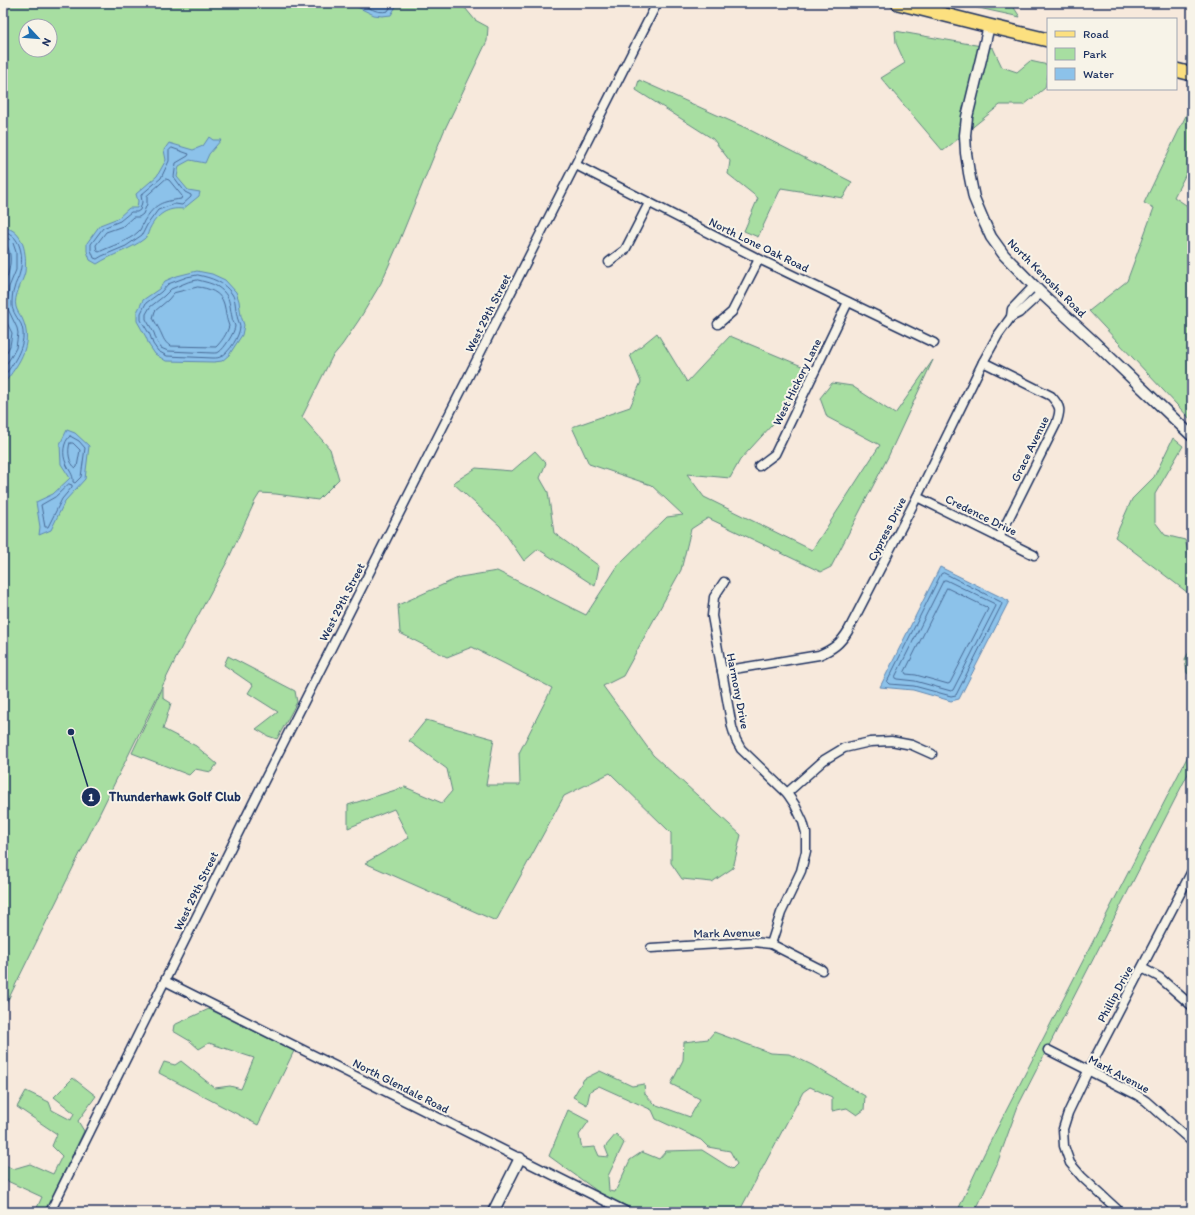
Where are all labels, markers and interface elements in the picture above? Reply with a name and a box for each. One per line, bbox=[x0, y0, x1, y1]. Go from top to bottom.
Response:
north arrow bbox=[18, 18, 58, 58]
legend bbox=[1047, 18, 1177, 90]
text: Road bbox=[1083, 27, 1109, 41]
text: N bbox=[39, 36, 54, 48]
text: Park bbox=[1083, 47, 1107, 61]
text: Water bbox=[1083, 67, 1114, 81]
street label: North Lone Oak Road bbox=[707, 215, 812, 276]
street label: North Kenosha Road bbox=[1005, 236, 1090, 321]
street label: West 29th Street bbox=[462, 271, 514, 355]
street label: West Hickory Lane bbox=[770, 336, 824, 428]
street label: Grace Avenue bbox=[1008, 414, 1052, 484]
street label: Credence Drive bbox=[943, 492, 1019, 539]
street label: Cypress Drive bbox=[865, 494, 909, 563]
street label: West 29th Street bbox=[316, 560, 368, 644]
street label: Harmony Drive bbox=[724, 652, 752, 730]
callout: Thunderhawk Golf Club bbox=[81, 784, 249, 809]
text: Thunderhawk Golf Club bbox=[108, 789, 241, 804]
text: 1 bbox=[88, 790, 94, 804]
street label: West 29th Street bbox=[171, 849, 221, 933]
street label: Mark Avenue bbox=[693, 925, 761, 941]
street label: Phillip Drive bbox=[1094, 963, 1136, 1025]
street label: Mark Avenue bbox=[1086, 1052, 1152, 1096]
street label: North Glendale Road bbox=[350, 1056, 452, 1117]

